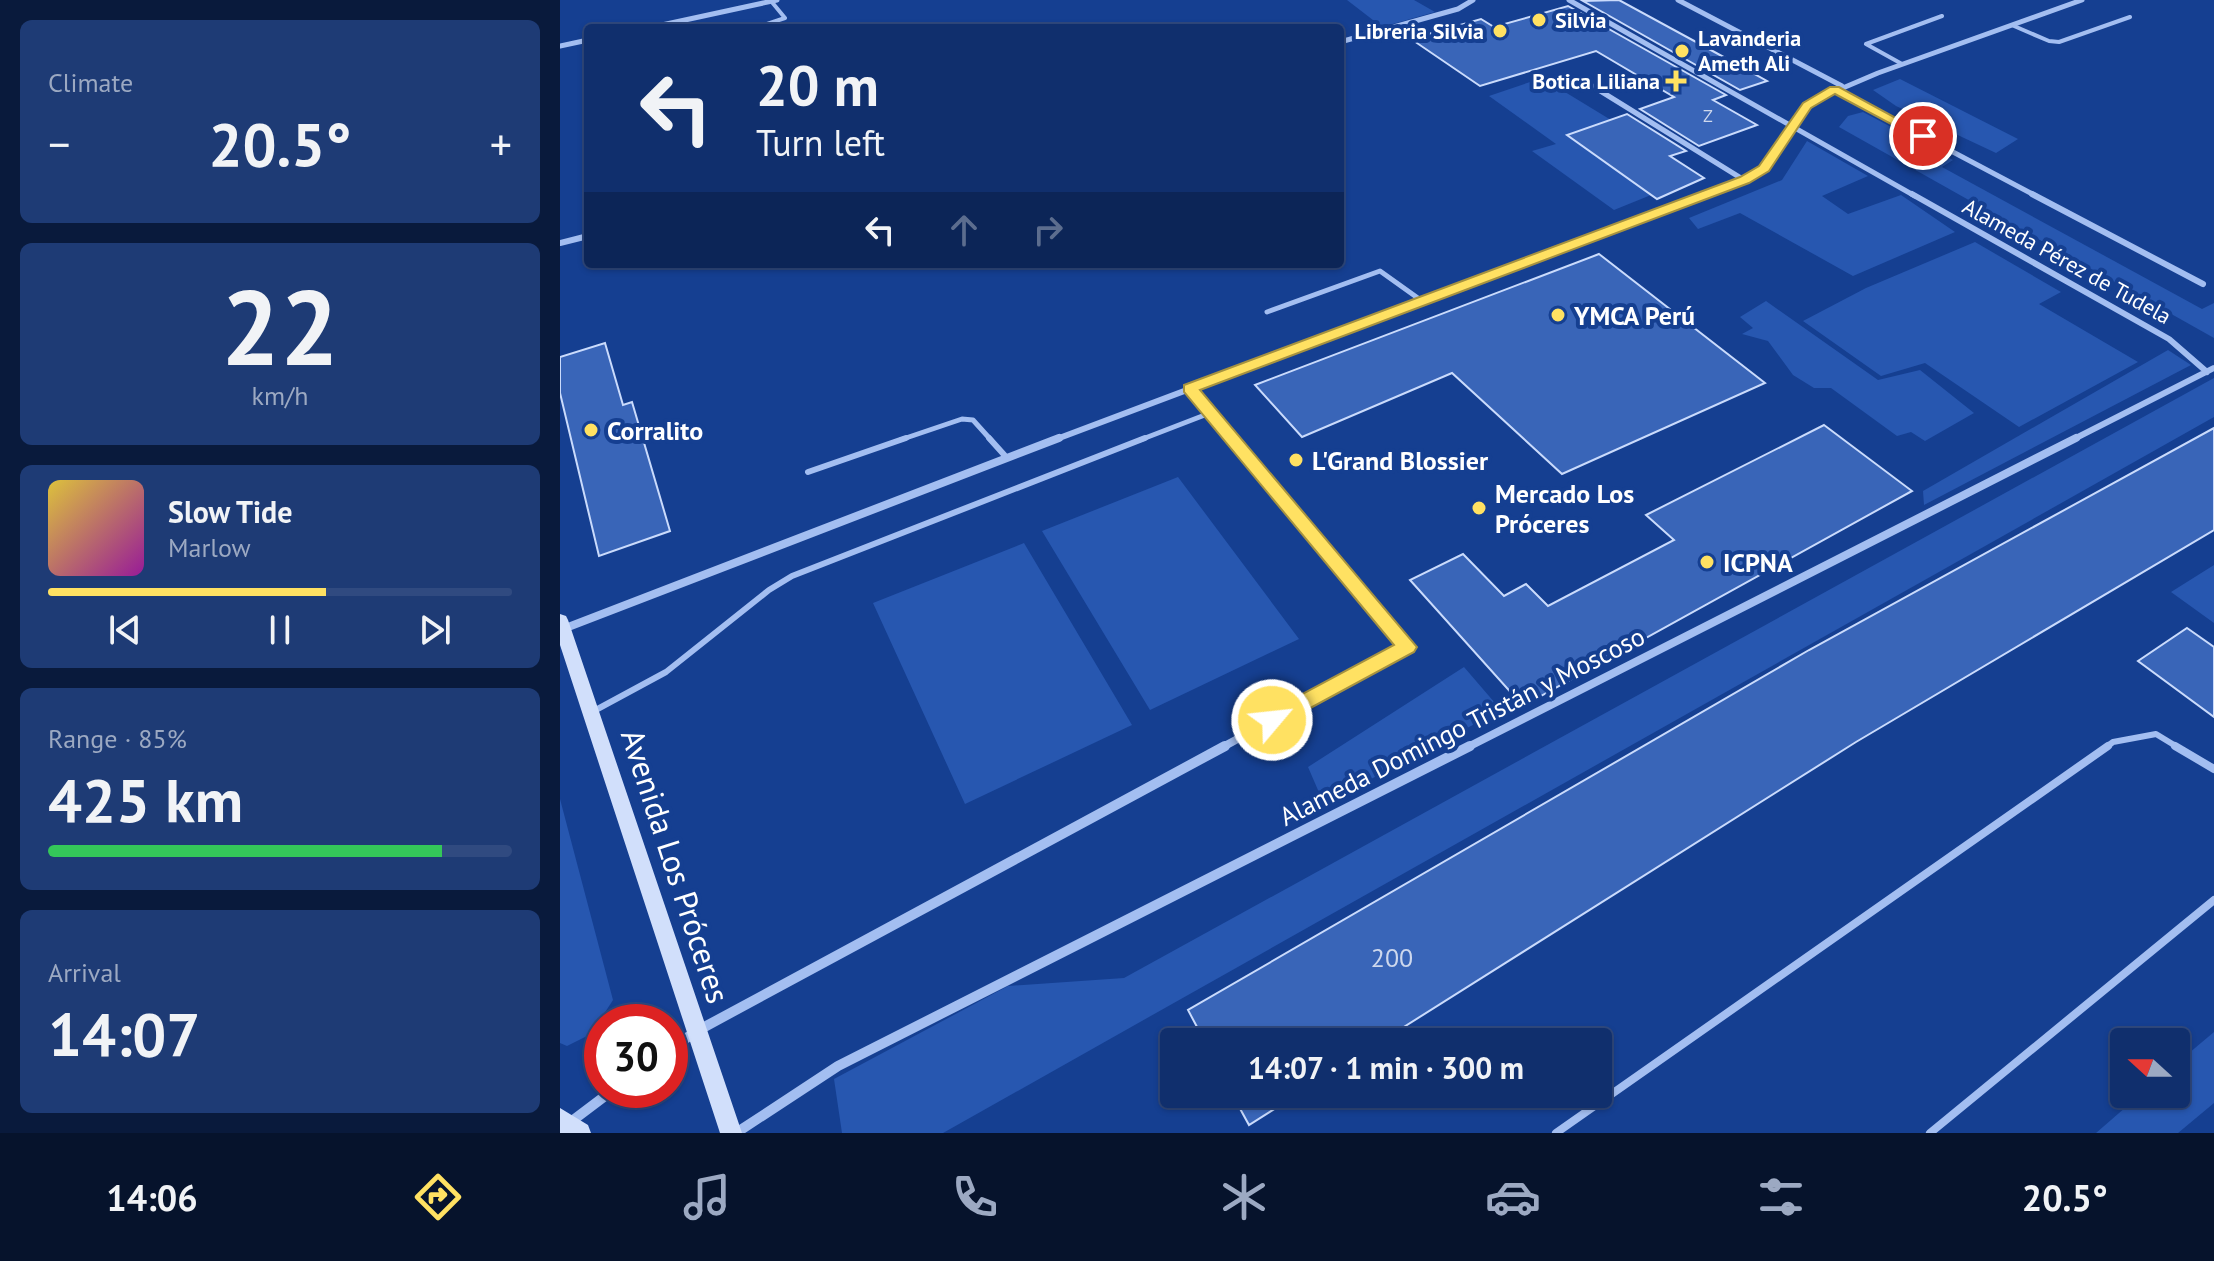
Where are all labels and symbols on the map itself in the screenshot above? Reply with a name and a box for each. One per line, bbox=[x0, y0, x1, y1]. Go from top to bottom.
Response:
place label: Silvia bbox=[1555, 6, 1606, 34]
marker: Silvia bbox=[1530, 11, 1548, 29]
place label: Libreria Silvia bbox=[1355, 17, 1484, 45]
marker: Libreria Silvia bbox=[1491, 22, 1509, 40]
place label: Lavanderia Ameth Ali bbox=[1698, 24, 1801, 77]
marker: Lavanderia Ameth Ali bbox=[1673, 42, 1691, 60]
place label: Botica Liliana bbox=[1532, 67, 1660, 95]
marker: Botica Liliana bbox=[1667, 72, 1685, 90]
pin bbox=[1889, 102, 1957, 170]
house number: Z bbox=[1703, 104, 1713, 127]
street label: Alameda Pérez de Tudela bbox=[1958, 192, 2176, 330]
place label: YMCA Perú bbox=[1573, 299, 1695, 332]
marker: YMCA Perú bbox=[1549, 306, 1567, 324]
place label: Corralito bbox=[607, 414, 703, 447]
marker: Corralito bbox=[582, 421, 600, 439]
place label: L'Grand Blossier bbox=[1312, 444, 1489, 477]
marker: L'Grand Blossier bbox=[1287, 451, 1305, 469]
place label: Mercado Los Próceres bbox=[1495, 477, 1634, 540]
marker: Mercado Los Próceres bbox=[1470, 499, 1488, 517]
place label: ICPNA bbox=[1723, 546, 1793, 579]
marker: ICPNA bbox=[1698, 553, 1716, 571]
street label: Alameda Domingo Tristán y Moscoso bbox=[1274, 619, 1650, 833]
position arrow bbox=[1230, 678, 1314, 762]
street label: Avenida Los Próceres bbox=[612, 724, 740, 1008]
house number: 200 bbox=[1371, 941, 1413, 974]
speed limit sign: 30 bbox=[584, 1004, 688, 1108]
north arrow bbox=[2110, 1028, 2190, 1108]

